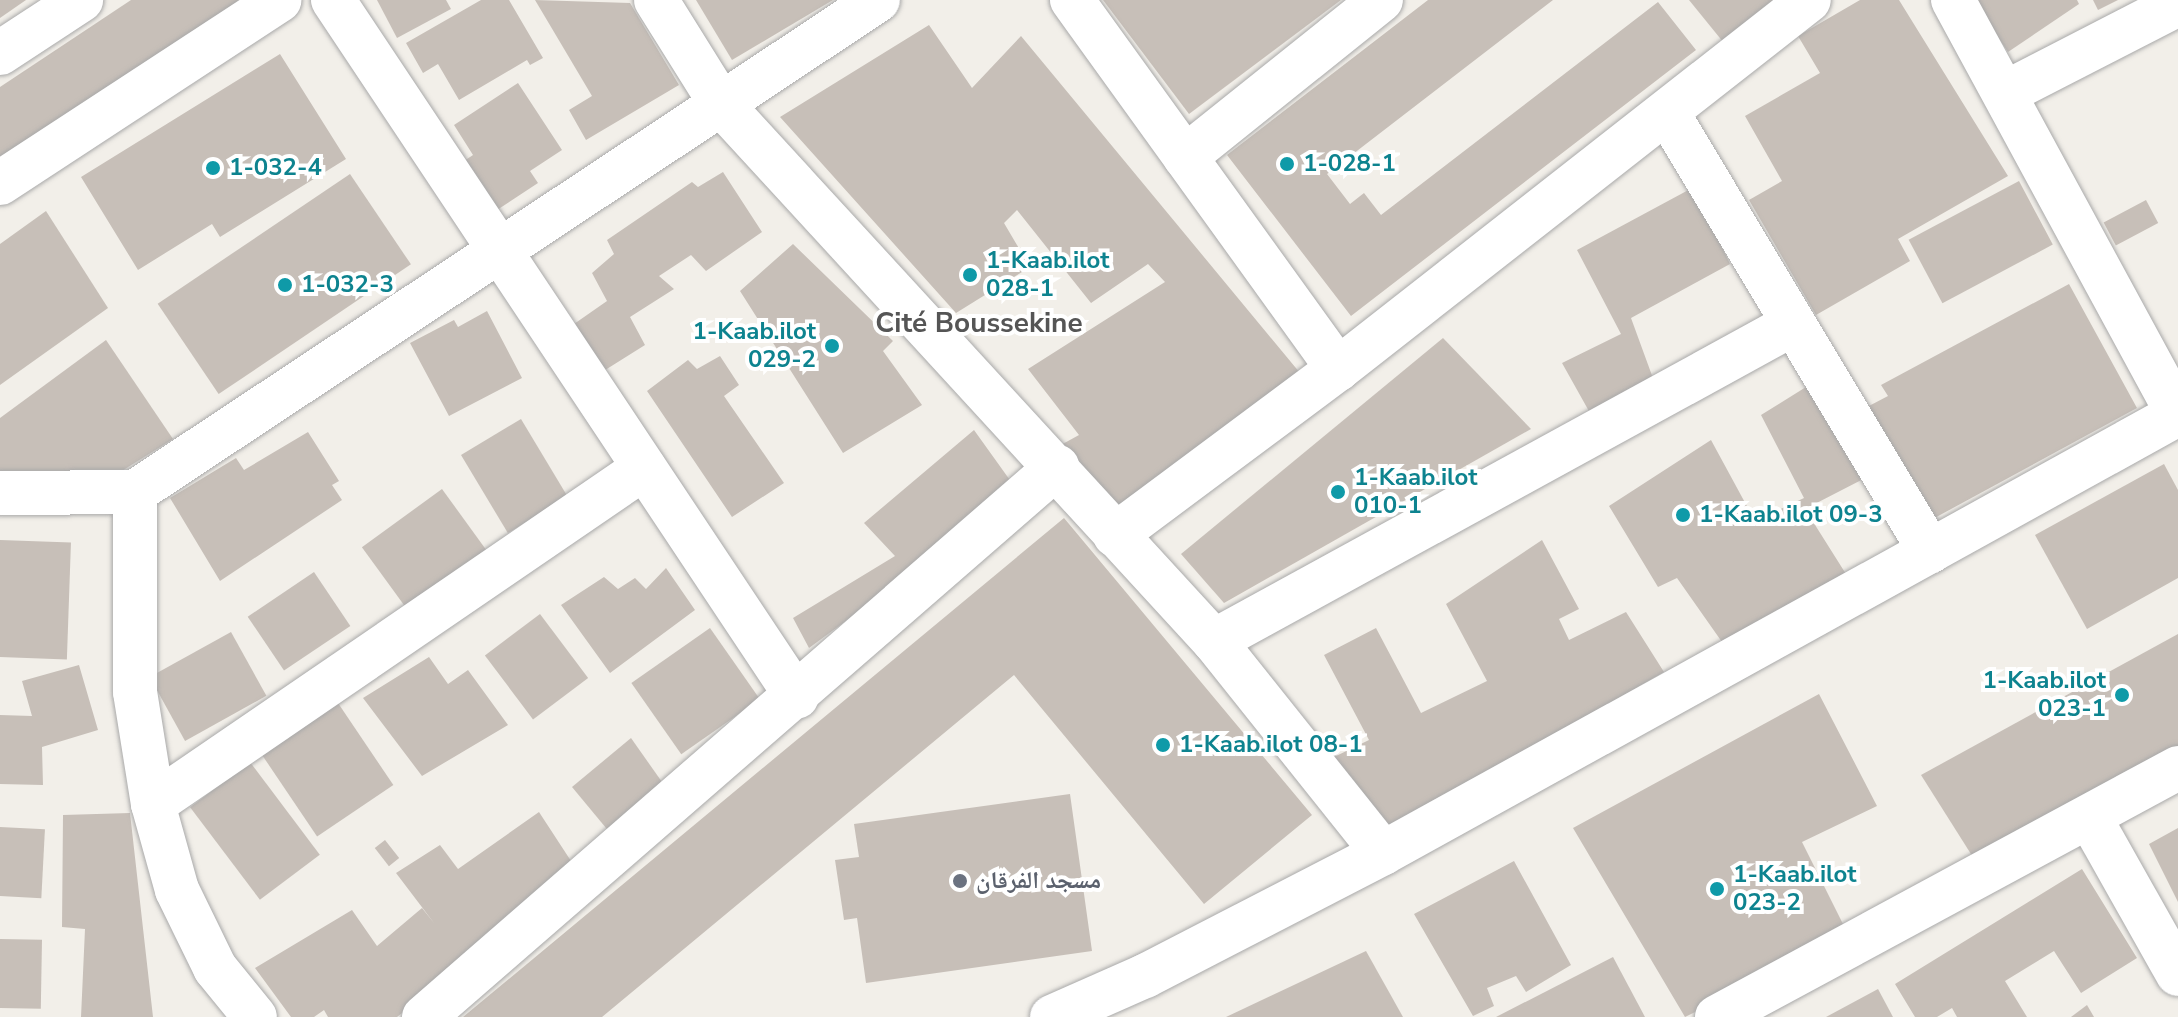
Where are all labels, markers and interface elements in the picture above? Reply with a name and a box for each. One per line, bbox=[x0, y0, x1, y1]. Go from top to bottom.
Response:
place label: 1-028-1 bbox=[1303, 150, 1396, 178]
place label: 1-032-4 bbox=[229, 154, 322, 182]
marker: 1-028-1 bbox=[1278, 155, 1296, 173]
marker: 1-032-4 bbox=[204, 159, 222, 177]
place label: 1-Kaab.ilot 028-1 bbox=[986, 247, 1110, 303]
marker: 1-Kaab.ilot 028-1 bbox=[961, 266, 979, 284]
place label: 1-032-3 bbox=[301, 271, 394, 299]
marker: 1-032-3 bbox=[276, 276, 294, 294]
district label: Cité Boussekine bbox=[875, 306, 1083, 340]
place label: 1-Kaab.ilot 029-2 bbox=[692, 318, 816, 374]
marker: 1-Kaab.ilot 029-2 bbox=[823, 337, 841, 355]
place label: 1-Kaab.ilot 010-1 bbox=[1354, 464, 1478, 520]
marker: 1-Kaab.ilot 010-1 bbox=[1329, 483, 1347, 501]
place label: 1-Kaab.ilot 09-3 bbox=[1699, 501, 1883, 529]
marker: 1-Kaab.ilot 09-3 bbox=[1674, 506, 1692, 524]
place label: 1-Kaab.ilot 023-1 bbox=[1982, 667, 2106, 723]
marker: 1-Kaab.ilot 023-1 bbox=[2113, 686, 2131, 704]
place label: 1-Kaab.ilot 08-1 bbox=[1179, 731, 1363, 759]
marker: 1-Kaab.ilot 08-1 bbox=[1154, 736, 1172, 754]
place label: 1-Kaab.ilot 023-2 bbox=[1733, 861, 1857, 917]
place label: مسجد الفرقان bbox=[976, 867, 1101, 895]
marker: مسجد الفرقان bbox=[951, 872, 969, 890]
marker: 1-Kaab.ilot 023-2 bbox=[1708, 880, 1726, 898]

